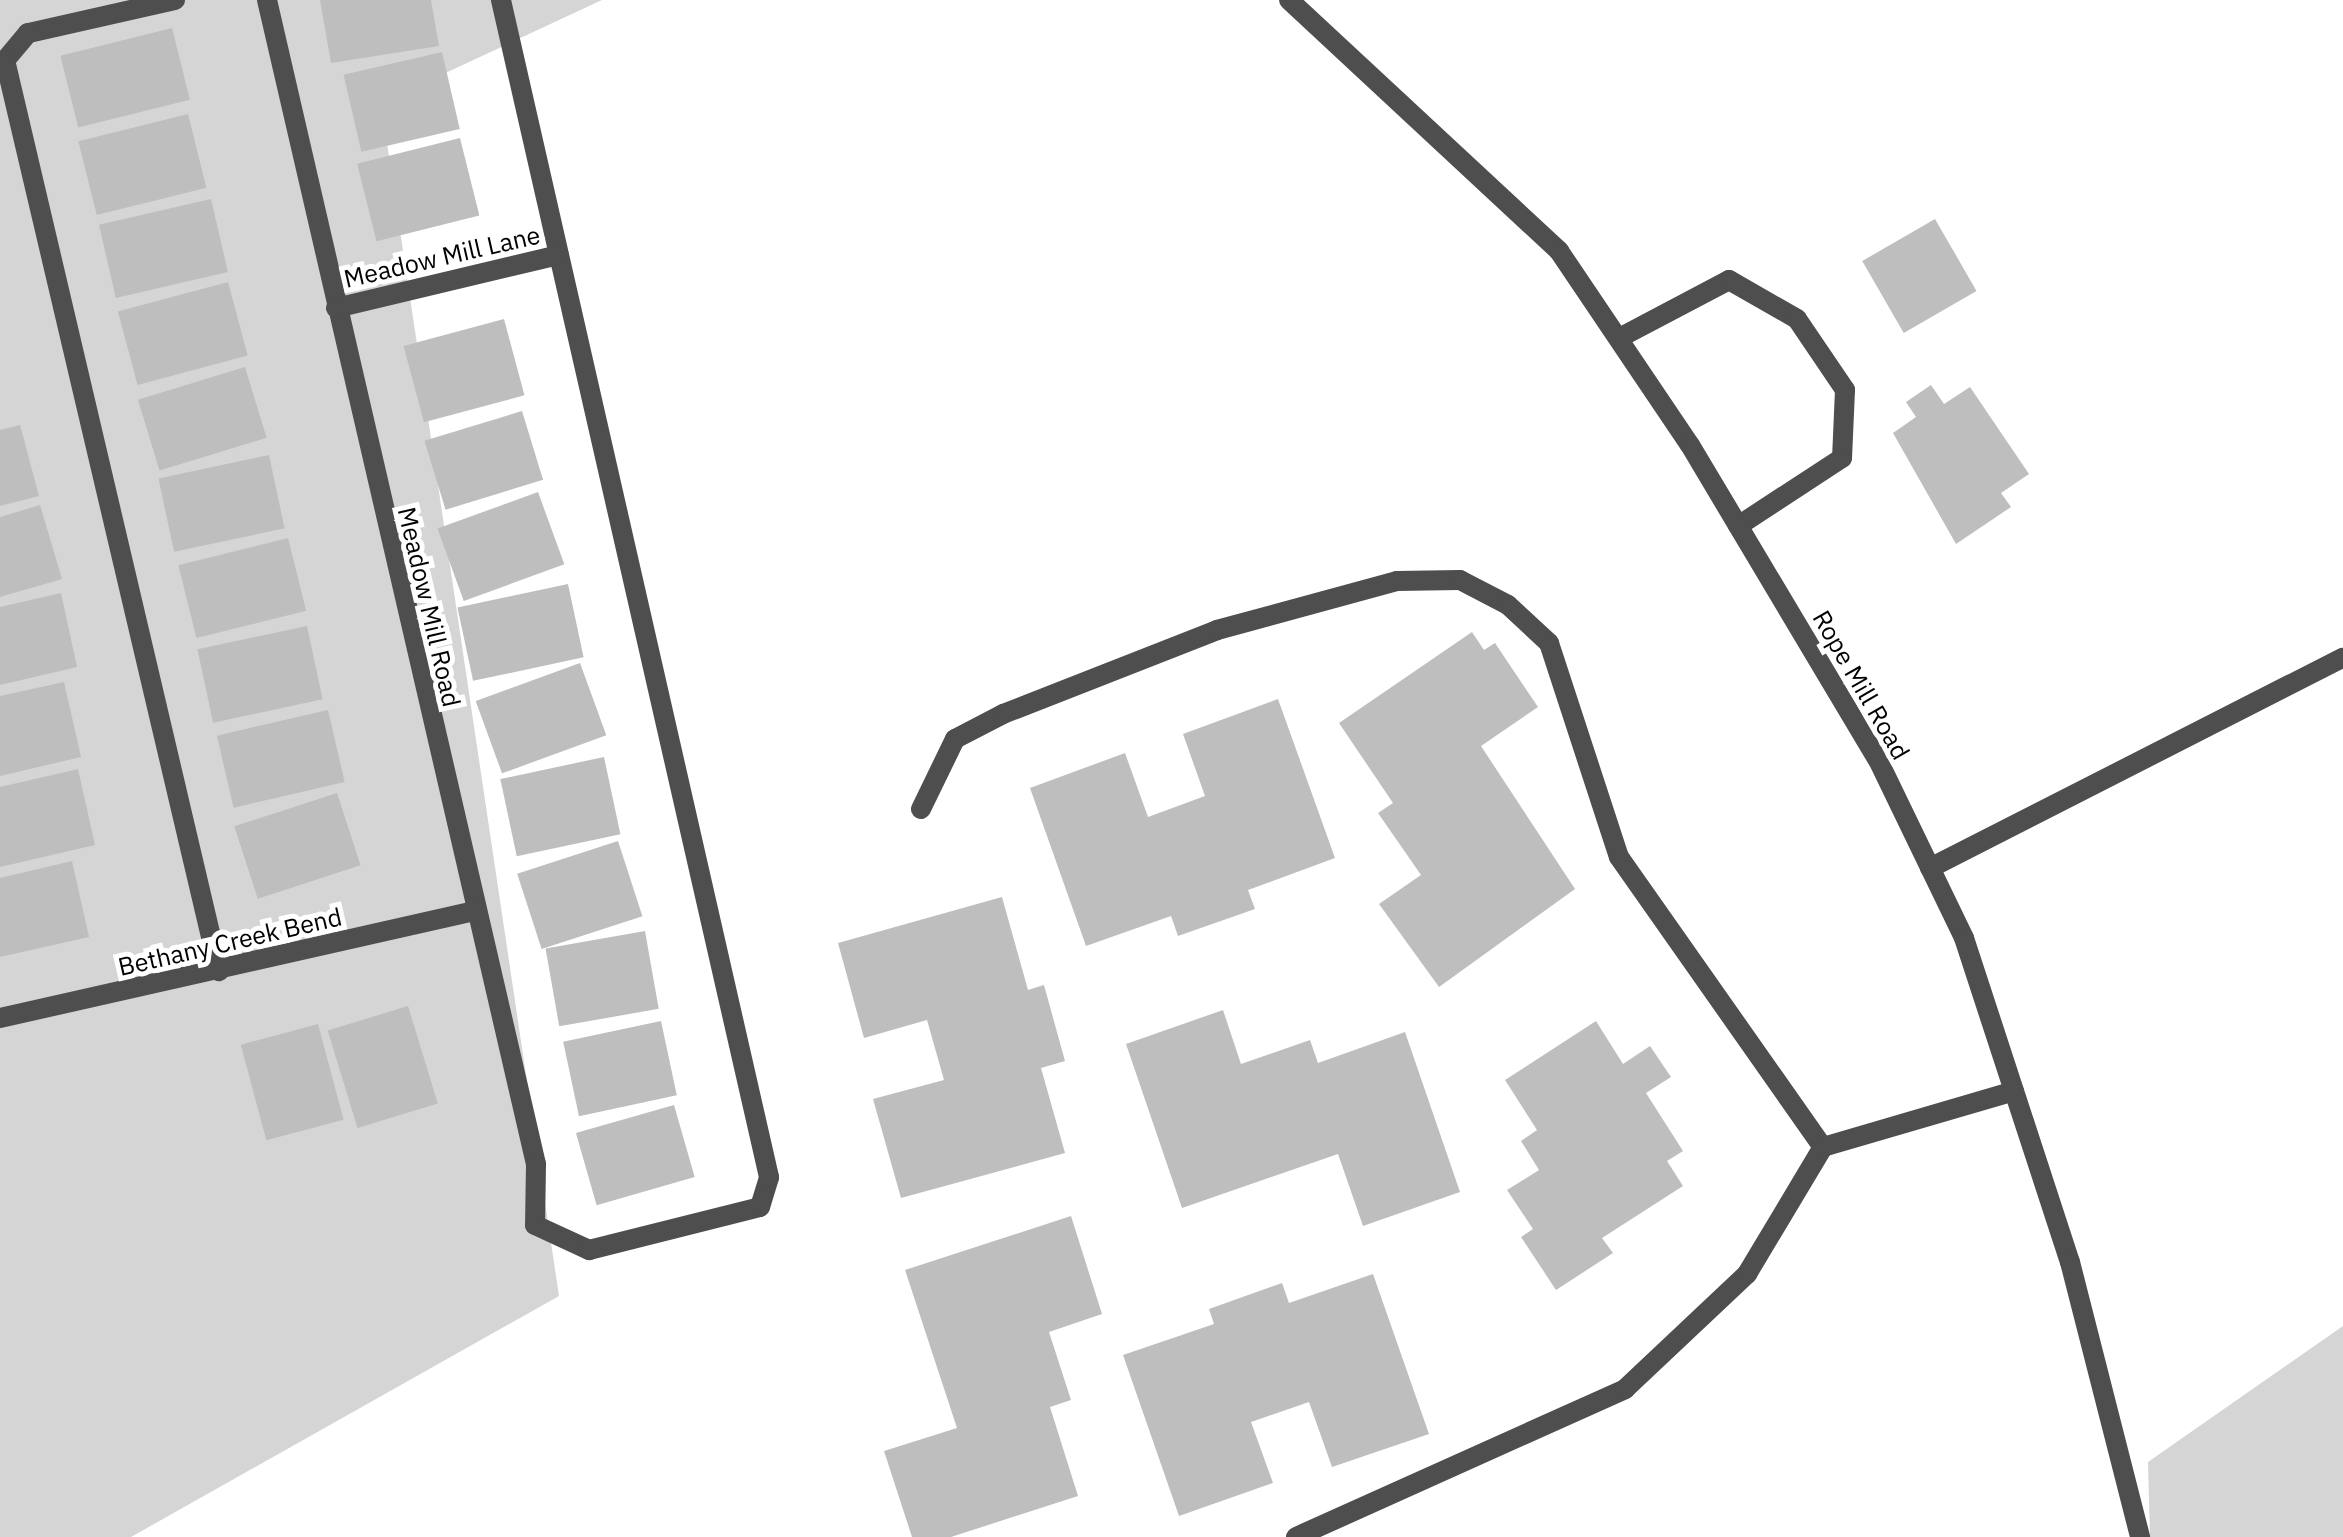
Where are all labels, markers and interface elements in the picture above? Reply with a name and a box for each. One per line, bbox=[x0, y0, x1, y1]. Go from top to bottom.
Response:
street label: Meadow Mill Lane bbox=[341, 220, 543, 294]
street label: Meadow Mill Road bbox=[391, 504, 467, 710]
street label: Rope Mill Road bbox=[1806, 605, 1916, 765]
street label: Bethany Creek Bend bbox=[115, 902, 345, 982]

